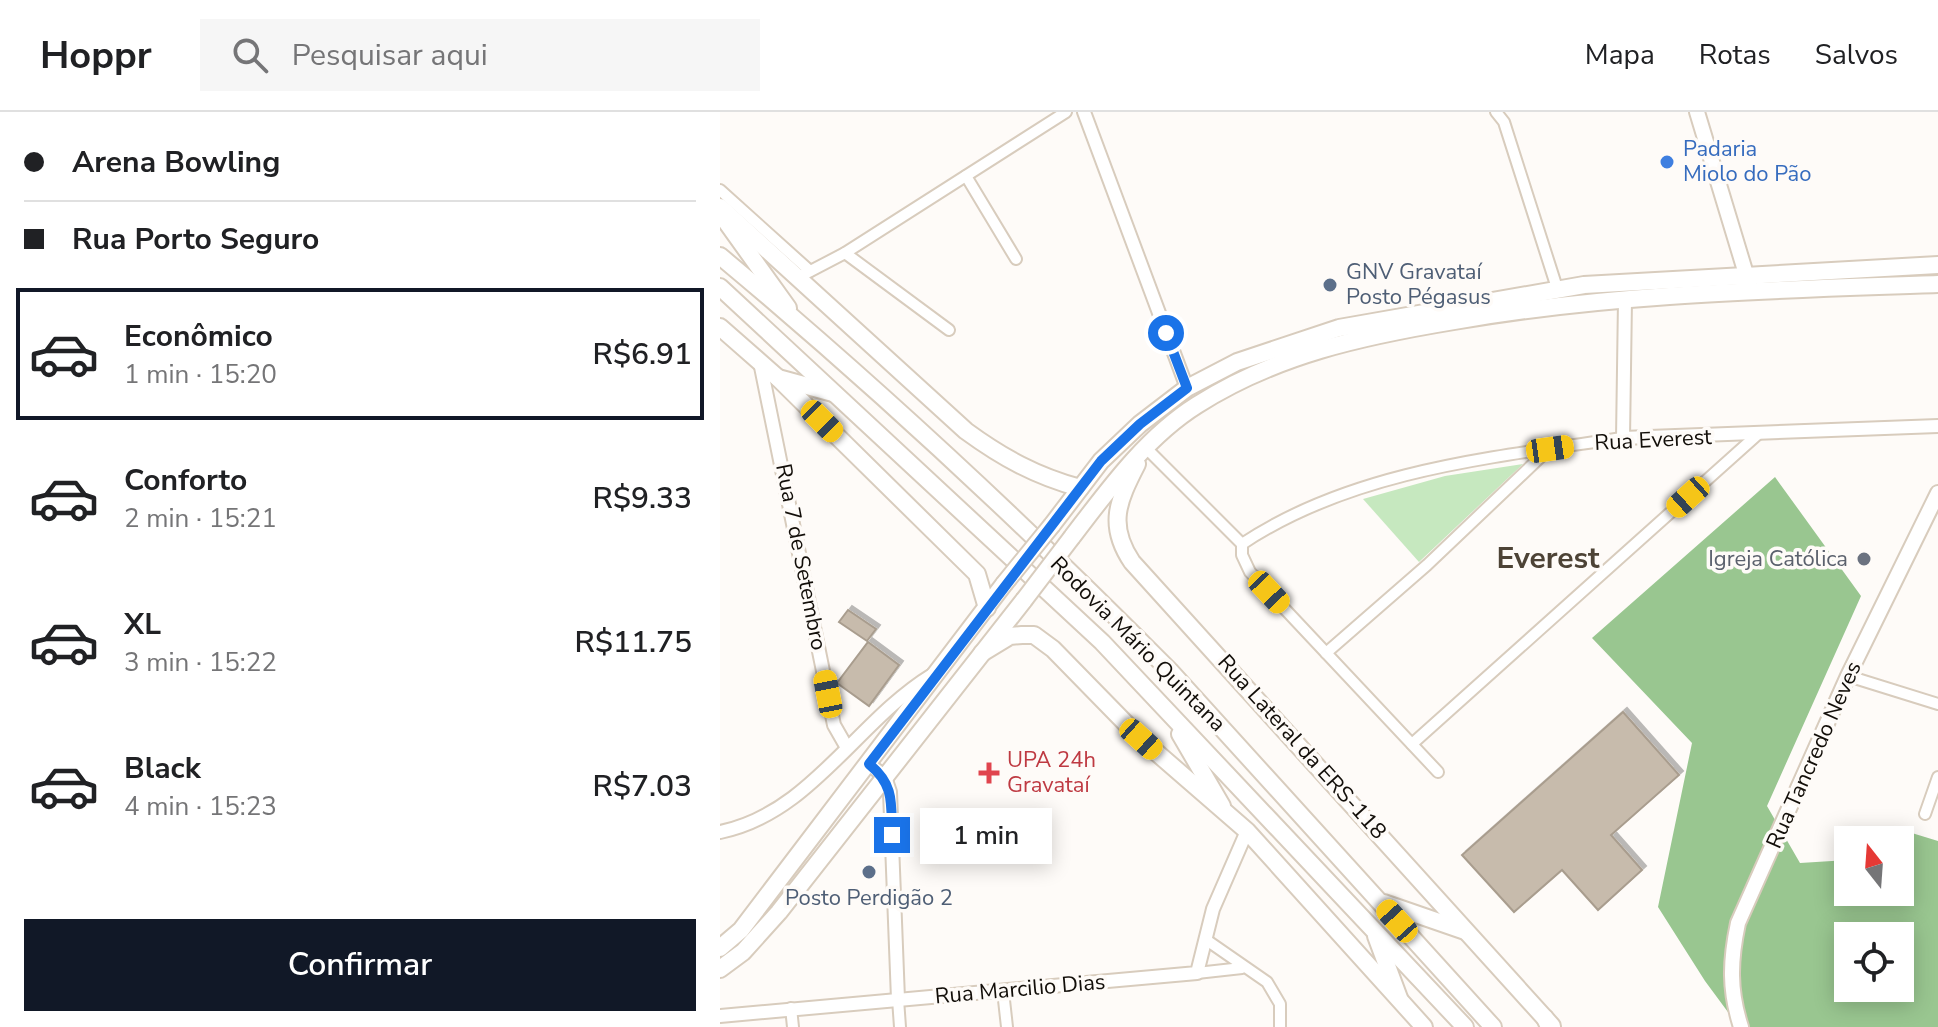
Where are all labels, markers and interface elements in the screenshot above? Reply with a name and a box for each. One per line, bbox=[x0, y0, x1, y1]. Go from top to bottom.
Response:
search box bbox=[200, 19, 760, 91]
text: Hoppr bbox=[40, 30, 152, 81]
icon: search bbox=[228, 33, 272, 77]
text: Pesquisar aqui bbox=[292, 35, 488, 76]
text: Mapa bbox=[1585, 36, 1655, 74]
text: Rotas bbox=[1699, 36, 1771, 74]
text: Salvos bbox=[1815, 36, 1898, 74]
place label: Padaria Miolo do Pão bbox=[1683, 134, 1811, 189]
text: Arena Bowling bbox=[72, 142, 280, 183]
marker: Padaria Miolo do Pão bbox=[1658, 153, 1676, 171]
text: Rua Porto Seguro bbox=[72, 219, 319, 260]
place label: GNV Gravataí Posto Pégasus bbox=[1346, 257, 1491, 312]
marker: GNV Gravataí Posto Pégasus bbox=[1321, 276, 1339, 294]
route start bbox=[1148, 315, 1184, 351]
text: Econômico bbox=[124, 316, 273, 357]
icon: car bbox=[28, 318, 100, 390]
text: R$6.91 bbox=[593, 334, 692, 375]
text: 1 min · 15:20 bbox=[124, 357, 277, 392]
car bbox=[797, 396, 847, 446]
street label: Rua Everest bbox=[1594, 422, 1713, 458]
car bbox=[1525, 434, 1575, 464]
text: Conforto bbox=[124, 460, 247, 501]
street label: Rua 7 de Setembro bbox=[768, 461, 834, 653]
icon: car bbox=[28, 462, 100, 534]
car bbox=[1662, 472, 1714, 522]
text: R$9.33 bbox=[593, 478, 692, 519]
text: 2 min · 15:21 bbox=[124, 501, 277, 536]
district label: Everest bbox=[1496, 538, 1600, 579]
place label: Igreja Católica bbox=[1708, 544, 1848, 574]
street label: Rodovia Mário Quintana bbox=[1044, 550, 1232, 738]
marker: Igreja Católica bbox=[1855, 550, 1873, 568]
car bbox=[1244, 566, 1294, 618]
text: XL bbox=[124, 604, 161, 645]
icon: car bbox=[28, 606, 100, 678]
text: R$11.75 bbox=[575, 622, 692, 663]
text: 3 min · 15:22 bbox=[124, 645, 277, 680]
street label: Rua Lateral da ERS-118 bbox=[1211, 648, 1393, 846]
street label: Rua Tancredo Neves bbox=[1759, 657, 1869, 853]
car bbox=[812, 668, 844, 720]
car bbox=[1115, 714, 1167, 764]
place label: UPA 24h Gravataí bbox=[1007, 745, 1096, 800]
text: Black bbox=[124, 748, 201, 789]
icon: car bbox=[28, 750, 100, 822]
marker: UPA 24h Gravataí bbox=[978, 762, 1000, 784]
text: R$7.03 bbox=[593, 766, 692, 807]
text: 4 min · 15:23 bbox=[124, 789, 277, 824]
callout: 1 min bbox=[920, 807, 1052, 863]
route end bbox=[874, 817, 910, 853]
text: 1 min bbox=[953, 818, 1019, 853]
north arrow bbox=[1834, 826, 1914, 906]
map controls bbox=[1834, 826, 1914, 1002]
marker: Posto Perdigão 2 bbox=[860, 863, 878, 881]
place label: Posto Perdigão 2 bbox=[785, 883, 953, 913]
car bbox=[1372, 895, 1422, 947]
button: Confirmar bbox=[24, 919, 696, 1011]
button: locate bbox=[1834, 922, 1914, 1002]
street label: Rua Marcilio Dias bbox=[933, 967, 1107, 1011]

